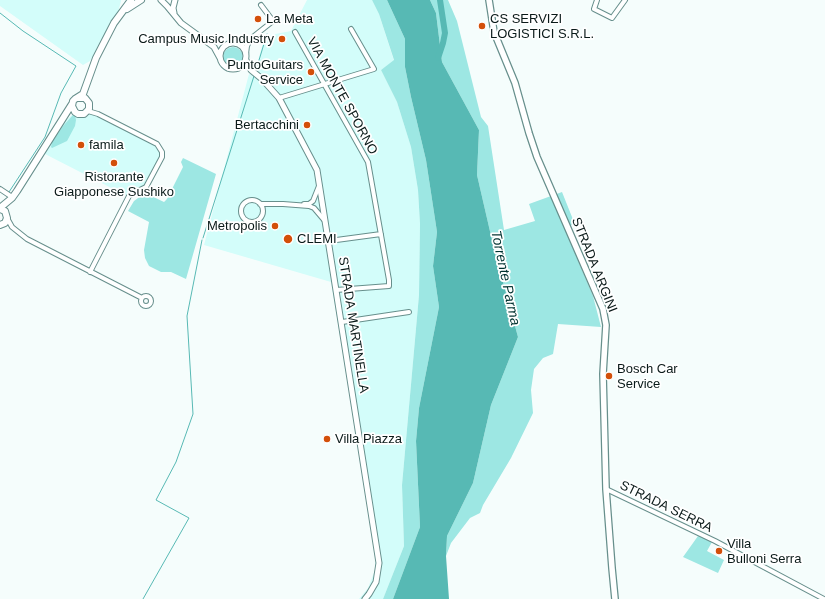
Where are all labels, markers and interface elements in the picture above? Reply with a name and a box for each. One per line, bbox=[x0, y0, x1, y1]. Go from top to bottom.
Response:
place label: La Meta bbox=[266, 11, 313, 27]
place label: CS SERVIZI LOGISTICI S.R.L. bbox=[490, 11, 594, 42]
marker: La Meta bbox=[253, 14, 263, 24]
marker: CS SERVIZI LOGISTICI S.R.L. bbox=[477, 21, 487, 31]
place label: Campus Music Industry bbox=[138, 31, 274, 47]
marker: Campus Music Industry bbox=[277, 34, 287, 44]
street label: VIA MONTE SPORNO bbox=[303, 35, 381, 157]
place label: PuntoGuitars Service bbox=[227, 57, 303, 88]
marker: PuntoGuitars Service bbox=[306, 67, 316, 77]
place label: Bertacchini bbox=[235, 117, 299, 133]
marker: Bertacchini bbox=[302, 120, 312, 130]
place label: famila bbox=[89, 137, 124, 153]
marker: famila bbox=[76, 140, 86, 150]
marker: Ristorante Giapponese Sushiko bbox=[109, 158, 119, 168]
place label: Ristorante Giapponese Sushiko bbox=[54, 169, 174, 200]
street label: STRADA ARGINI bbox=[568, 215, 620, 315]
place label: Metropolis bbox=[207, 218, 267, 234]
marker: Metropolis bbox=[270, 221, 280, 231]
water label: Torrente Parma bbox=[487, 229, 523, 327]
place label: CLEMI bbox=[297, 231, 337, 247]
marker: CLEMI bbox=[282, 233, 294, 245]
street label: STRADA MARTINELLA bbox=[335, 256, 371, 394]
place label: Bosch Car Service bbox=[617, 361, 678, 392]
marker: Bosch Car Service bbox=[604, 371, 614, 381]
place label: Villa Piazza bbox=[335, 431, 402, 447]
marker: Villa Piazza bbox=[322, 434, 332, 444]
street label: STRADA SERRA bbox=[617, 478, 715, 536]
place label: Villa Bulloni Serra bbox=[727, 536, 801, 567]
marker: Villa Bulloni Serra bbox=[714, 546, 724, 556]

